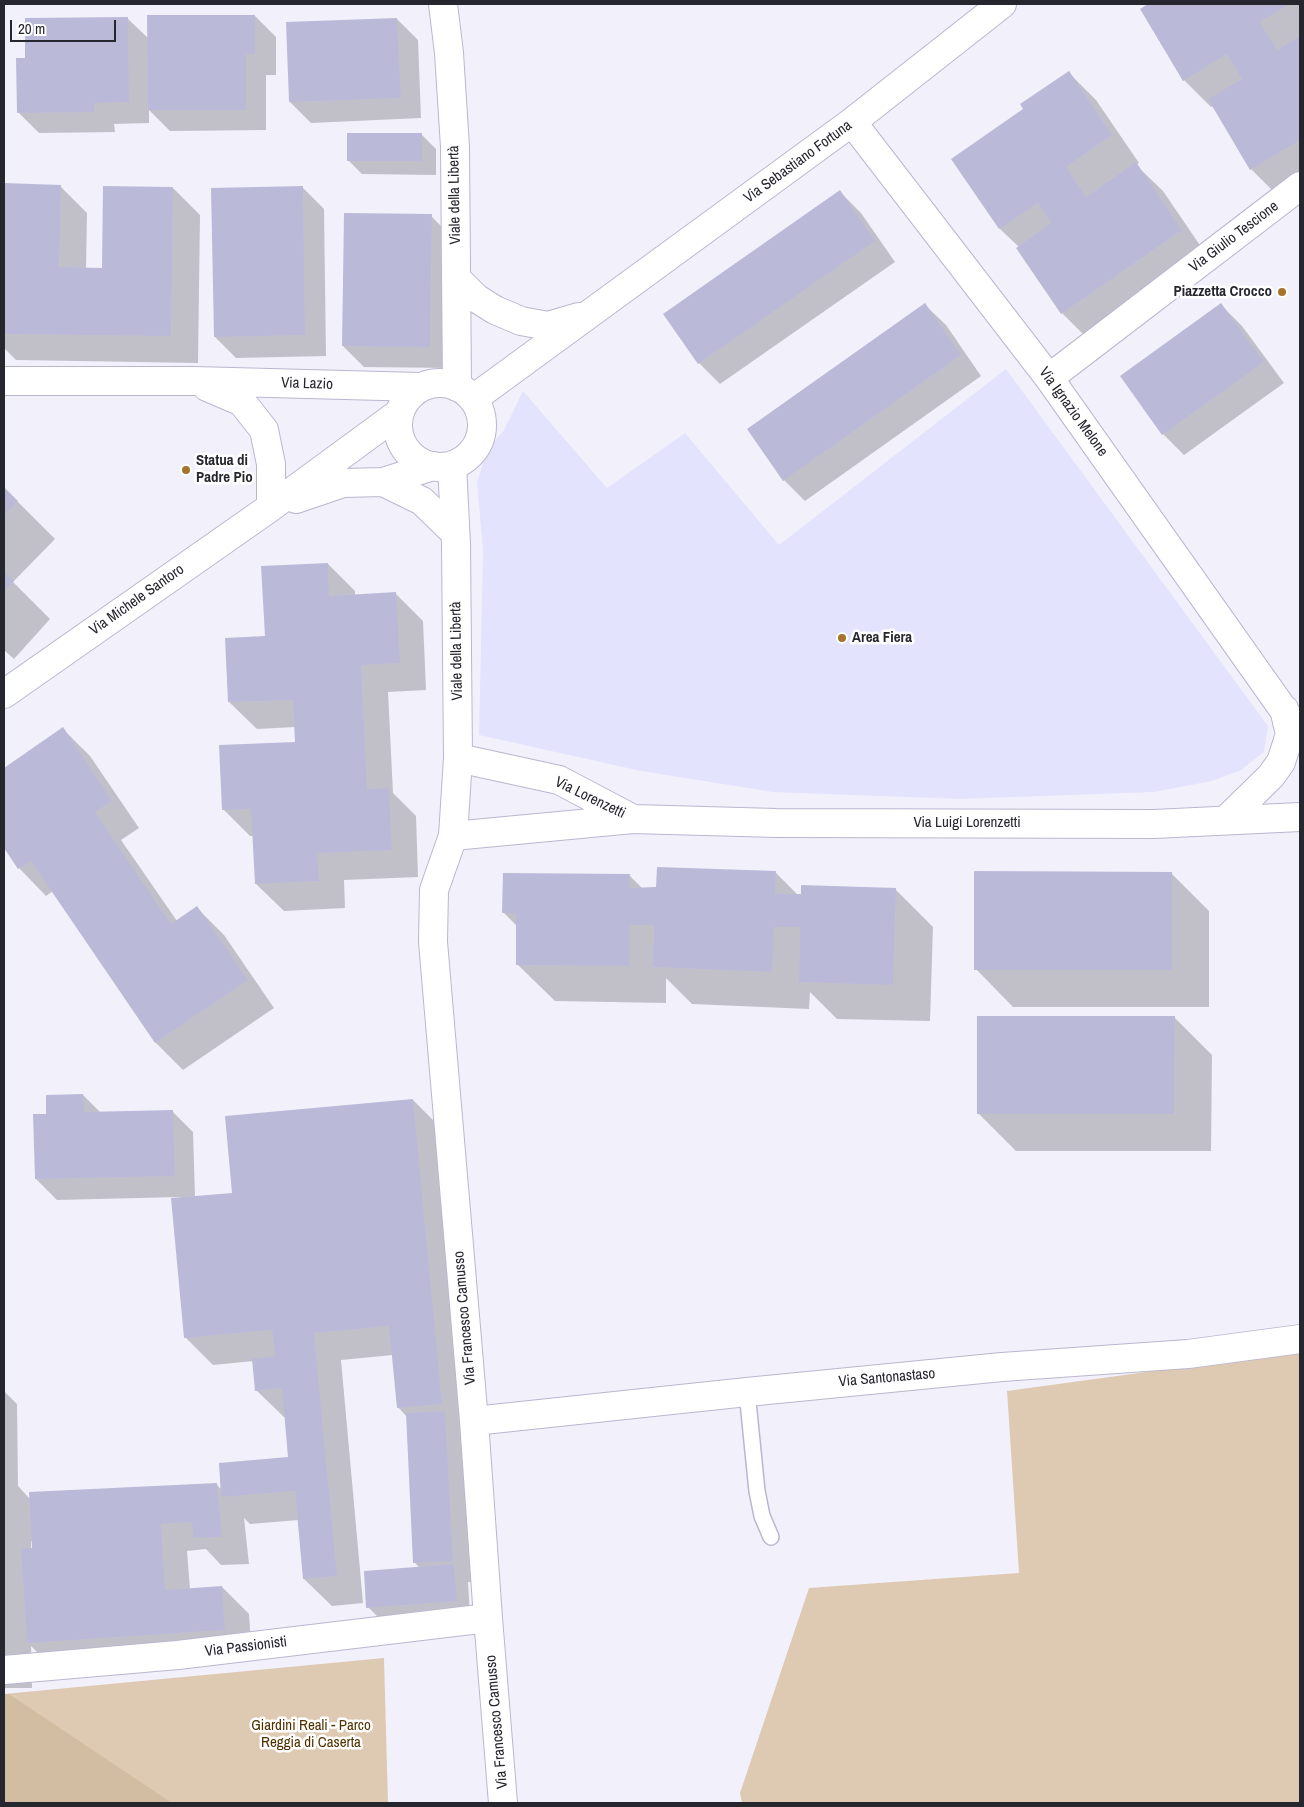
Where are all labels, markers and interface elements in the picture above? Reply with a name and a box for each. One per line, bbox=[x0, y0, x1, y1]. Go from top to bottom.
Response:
scale bar bbox=[12, 10, 119, 42]
text: 20 m bbox=[18, 18, 45, 39]
street label: Via Sebastiano Fortuna bbox=[740, 117, 856, 207]
street label: Viale della Libertà bbox=[445, 145, 465, 245]
street label: Via Giulio Tescione bbox=[1186, 198, 1282, 276]
place label: Piazzetta Crocco bbox=[1174, 283, 1272, 301]
marker: Piazzetta Crocco bbox=[1276, 286, 1288, 298]
street label: Via Ignazio Melone bbox=[1035, 364, 1111, 460]
street label: Via Lazio bbox=[281, 374, 333, 394]
place label: Statua di Padre Pio bbox=[196, 452, 253, 487]
marker: Statua di Padre Pio bbox=[180, 464, 192, 476]
street label: Via Michele Santoro bbox=[86, 561, 188, 639]
street label: Viale della Libertà bbox=[447, 601, 467, 701]
place label: Area Fiera bbox=[852, 629, 912, 647]
marker: Area Fiera bbox=[836, 632, 848, 644]
street label: Via Lorenzetti bbox=[552, 773, 628, 823]
street label: Via Luigi Lorenzetti bbox=[913, 814, 1021, 832]
street label: Via Francesco Camusso bbox=[450, 1250, 480, 1386]
street label: Via Santonastaso bbox=[838, 1365, 936, 1391]
street label: Via Passionisti bbox=[204, 1633, 288, 1661]
street label: Via Francesco Camusso bbox=[482, 1654, 512, 1790]
park label: Giardini Reali - Parco Reggia di Caserta bbox=[251, 1717, 371, 1752]

